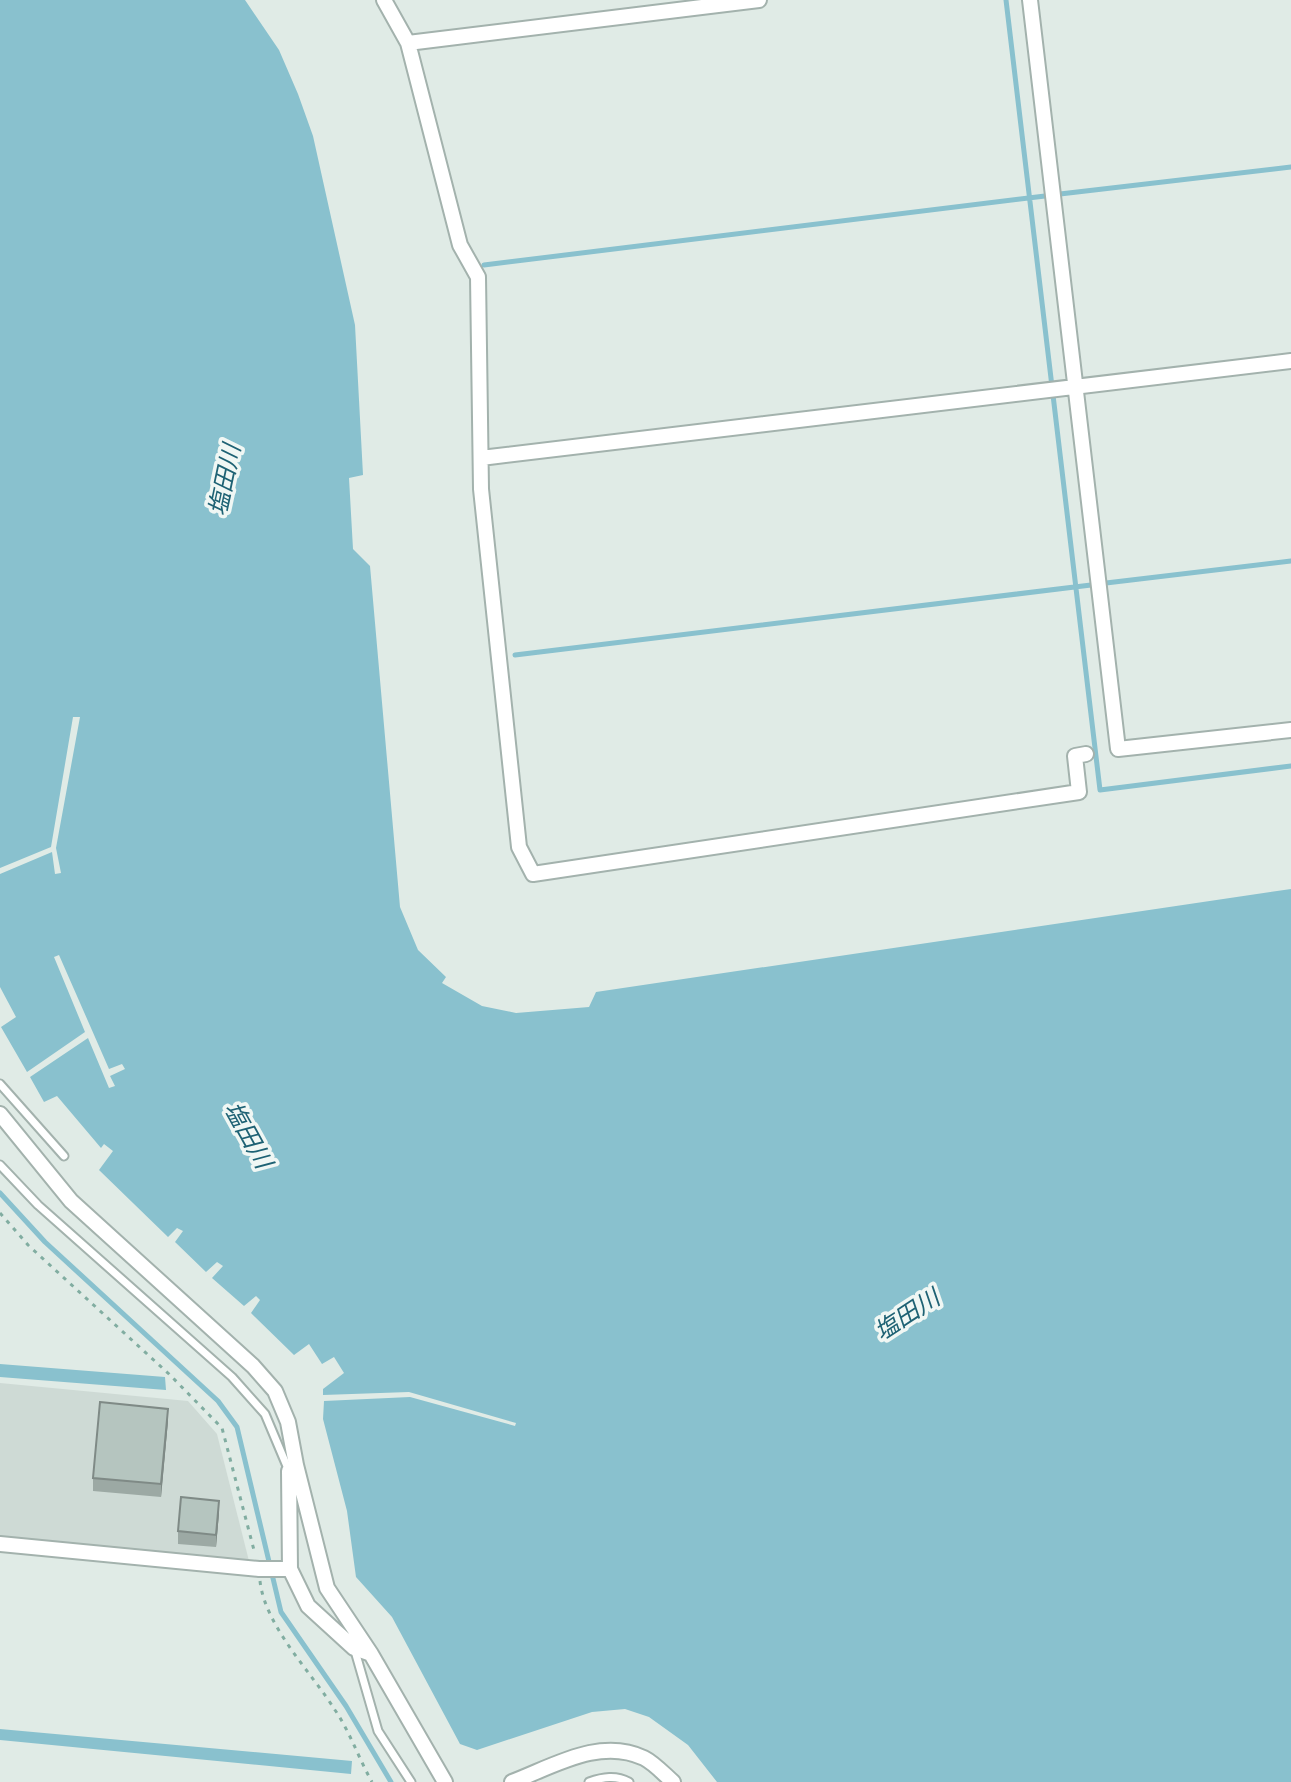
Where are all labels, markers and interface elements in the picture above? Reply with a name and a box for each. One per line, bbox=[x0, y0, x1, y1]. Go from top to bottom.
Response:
water label: 塩田川 bbox=[202, 439, 246, 518]
water label: 塩田川 bbox=[219, 1096, 281, 1175]
water label: 塩田川 bbox=[868, 1280, 947, 1346]

